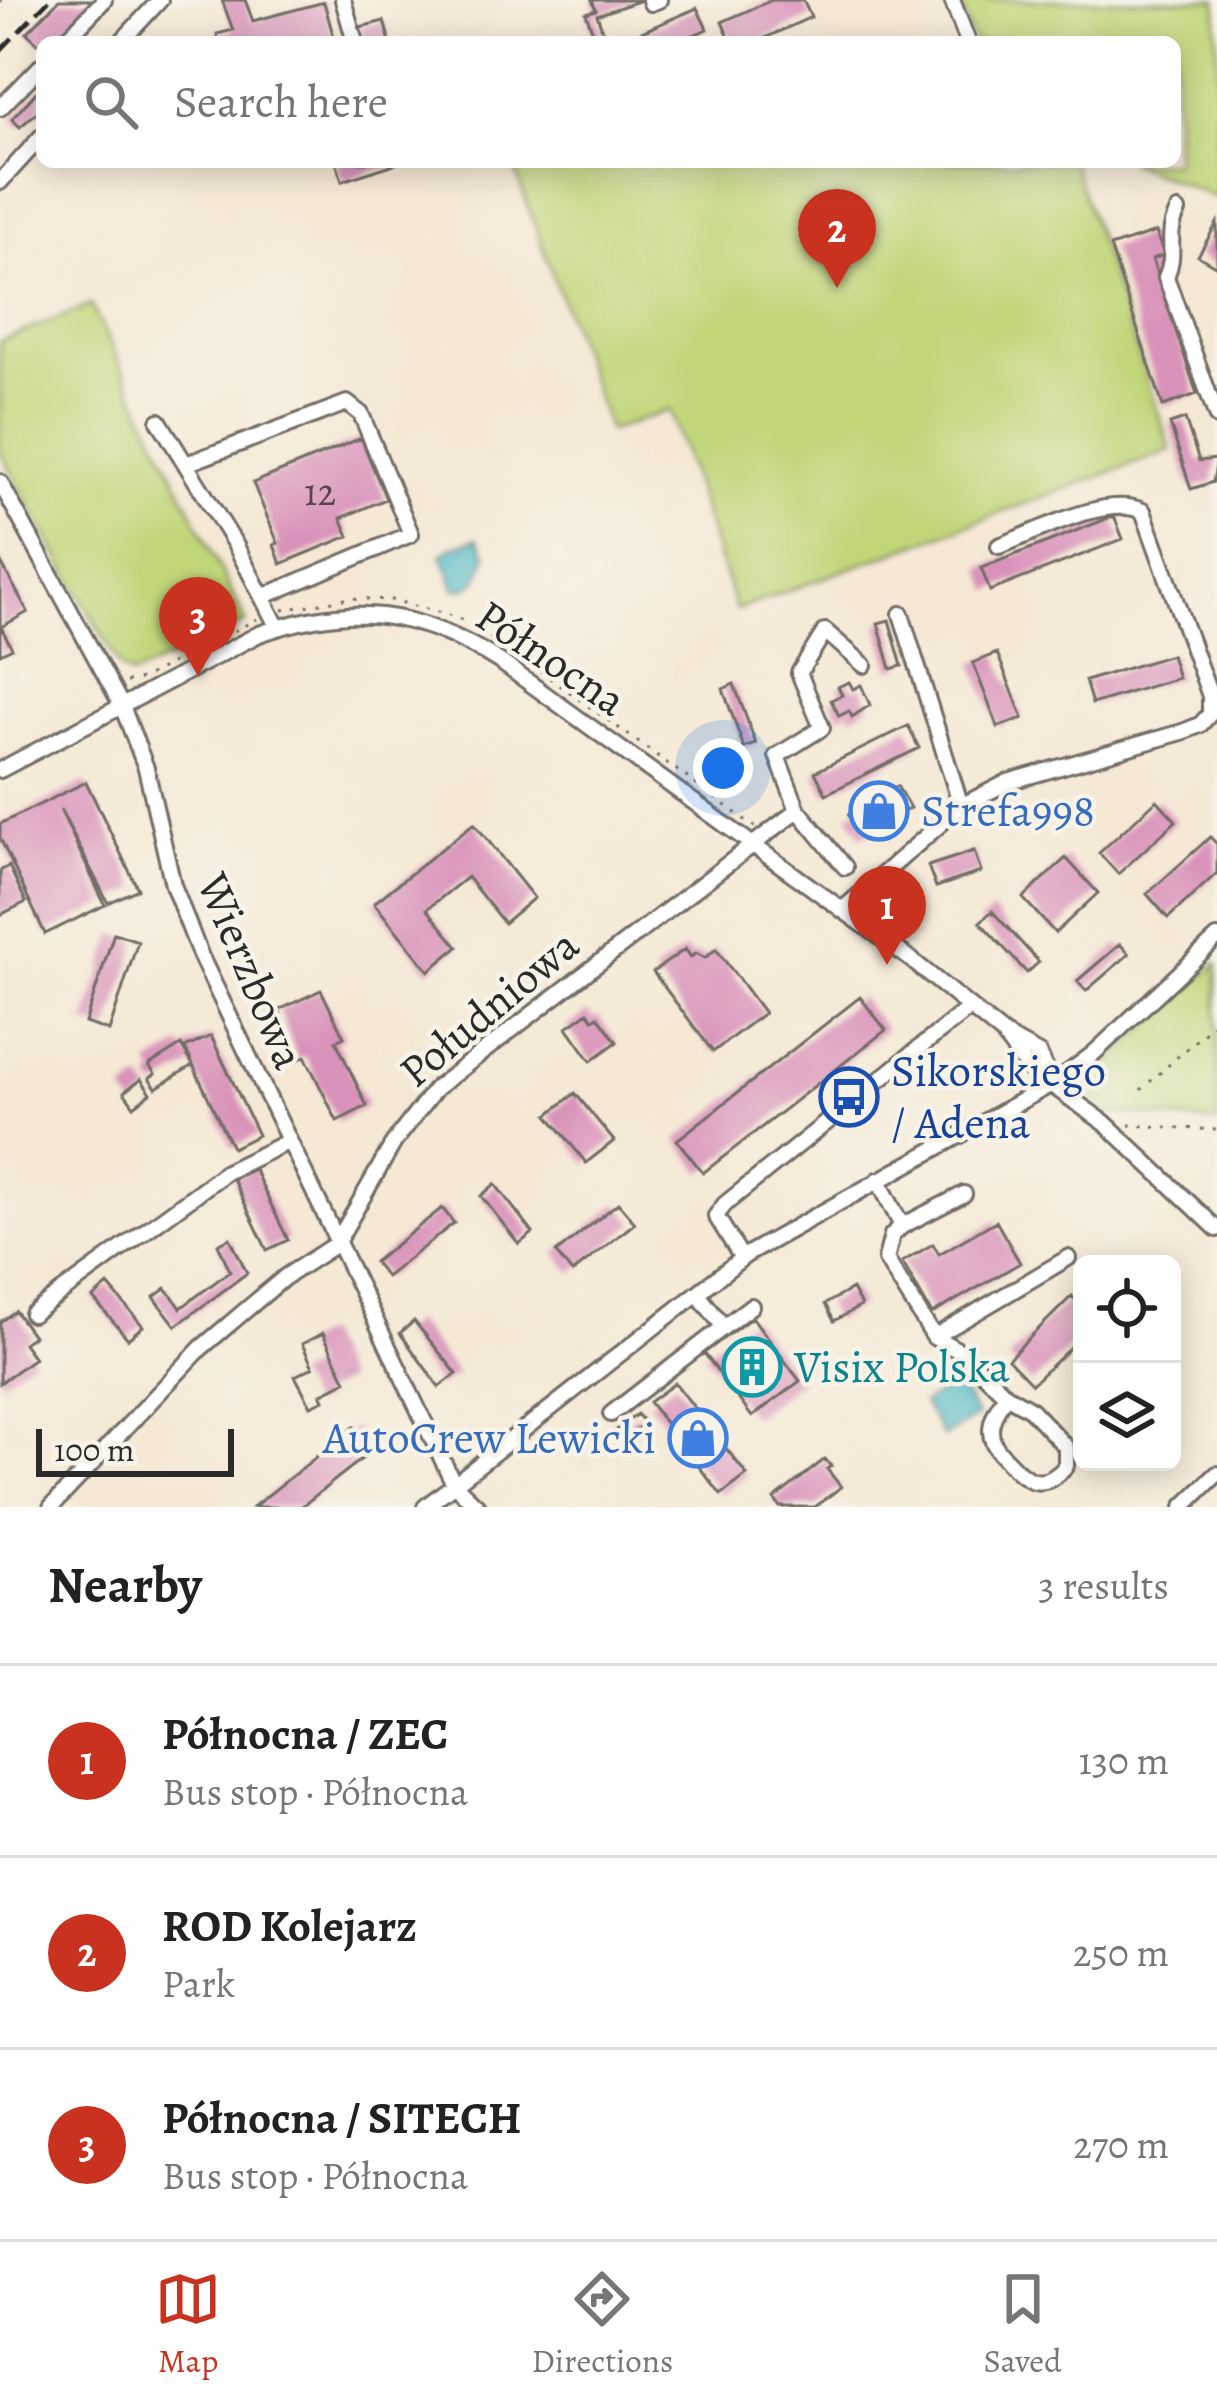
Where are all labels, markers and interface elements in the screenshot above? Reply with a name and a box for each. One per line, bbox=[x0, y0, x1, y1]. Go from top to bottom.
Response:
search box bbox=[36, 36, 1181, 168]
icon: search bbox=[78, 69, 144, 135]
text: Search here bbox=[174, 71, 388, 133]
pin: 2 bbox=[798, 189, 876, 288]
house number: 12 bbox=[304, 465, 336, 518]
pin: 3 bbox=[159, 577, 237, 676]
street label: Północna bbox=[464, 585, 638, 731]
your location bbox=[693, 738, 753, 798]
shop icon: Strefa998 bbox=[848, 780, 910, 842]
place label: Strefa998 bbox=[921, 780, 1095, 842]
street label: Wierzbowa bbox=[182, 862, 320, 1079]
pin: 1 bbox=[848, 866, 926, 965]
street label: Południowa bbox=[386, 915, 592, 1101]
place label: Sikorskiego / Adena bbox=[891, 1040, 1106, 1154]
bus stop icon: Sikorskiego / Adena bbox=[818, 1066, 880, 1128]
map controls bbox=[1073, 1255, 1181, 1471]
button: locate bbox=[1073, 1255, 1181, 1363]
building icon: Visix Polska bbox=[721, 1336, 783, 1398]
place label: Visix Polska bbox=[793, 1336, 1010, 1398]
button: layers bbox=[1073, 1363, 1181, 1471]
place label: AutoCrew Lewicki bbox=[322, 1407, 656, 1469]
shop icon: AutoCrew Lewicki bbox=[667, 1407, 729, 1469]
scale bar bbox=[36, 1423, 234, 1476]
text: 100 m bbox=[54, 1427, 134, 1472]
text: Nearby bbox=[48, 1550, 202, 1620]
text: 3 results bbox=[1038, 1559, 1169, 1612]
text: Północna / ZEC bbox=[162, 1703, 448, 1765]
text: 1 bbox=[80, 1734, 94, 1787]
text: 130 m bbox=[1078, 1734, 1169, 1787]
text: Bus stop · Północna bbox=[162, 1765, 468, 1818]
text: ROD Kolejarz bbox=[162, 1895, 417, 1957]
text: 2 bbox=[78, 1926, 96, 1979]
text: 250 m bbox=[1073, 1926, 1169, 1979]
text: Park bbox=[162, 1957, 235, 2010]
text: Północna / SITECH bbox=[162, 2087, 521, 2149]
text: 3 bbox=[79, 2118, 95, 2171]
text: 270 m bbox=[1073, 2118, 1169, 2171]
text: Bus stop · Północna bbox=[162, 2149, 468, 2202]
tab: Map bbox=[155, 2266, 221, 2383]
tab: Directions bbox=[532, 2266, 673, 2383]
tab: Saved bbox=[984, 2266, 1062, 2383]

